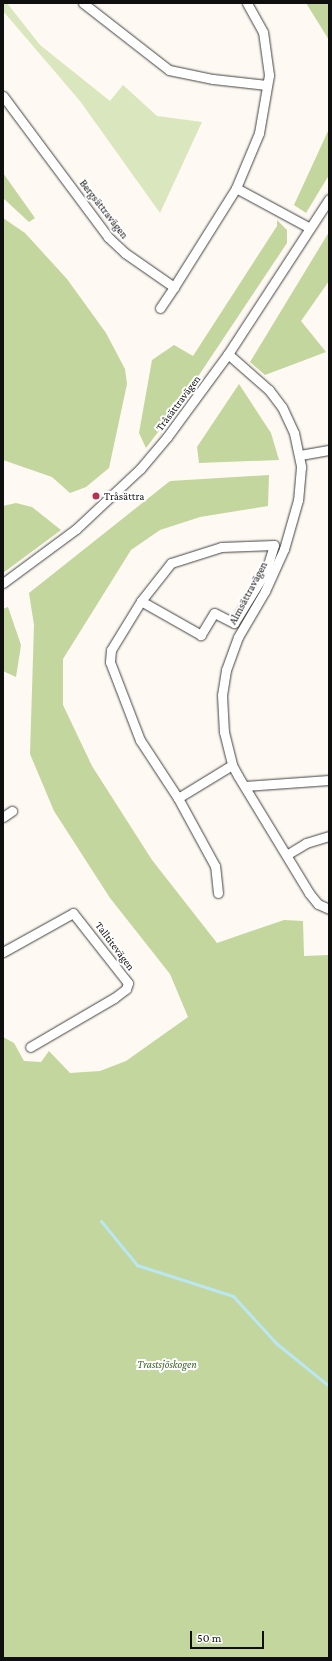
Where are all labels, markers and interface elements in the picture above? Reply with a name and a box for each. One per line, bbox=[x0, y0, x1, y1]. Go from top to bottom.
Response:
street label: Bergsättravägen bbox=[77, 177, 131, 241]
street label: Tråsättravägen bbox=[153, 373, 203, 433]
place label: Tråsättra bbox=[104, 489, 144, 503]
marker: Tråsättra bbox=[91, 491, 101, 501]
street label: Almsättravägen bbox=[226, 559, 270, 627]
street label: Talltitevägen bbox=[92, 919, 138, 973]
park label: Trastsjöskogen bbox=[137, 1357, 197, 1371]
scale bar bbox=[192, 1623, 266, 1649]
text: 50 m bbox=[197, 1631, 221, 1645]

